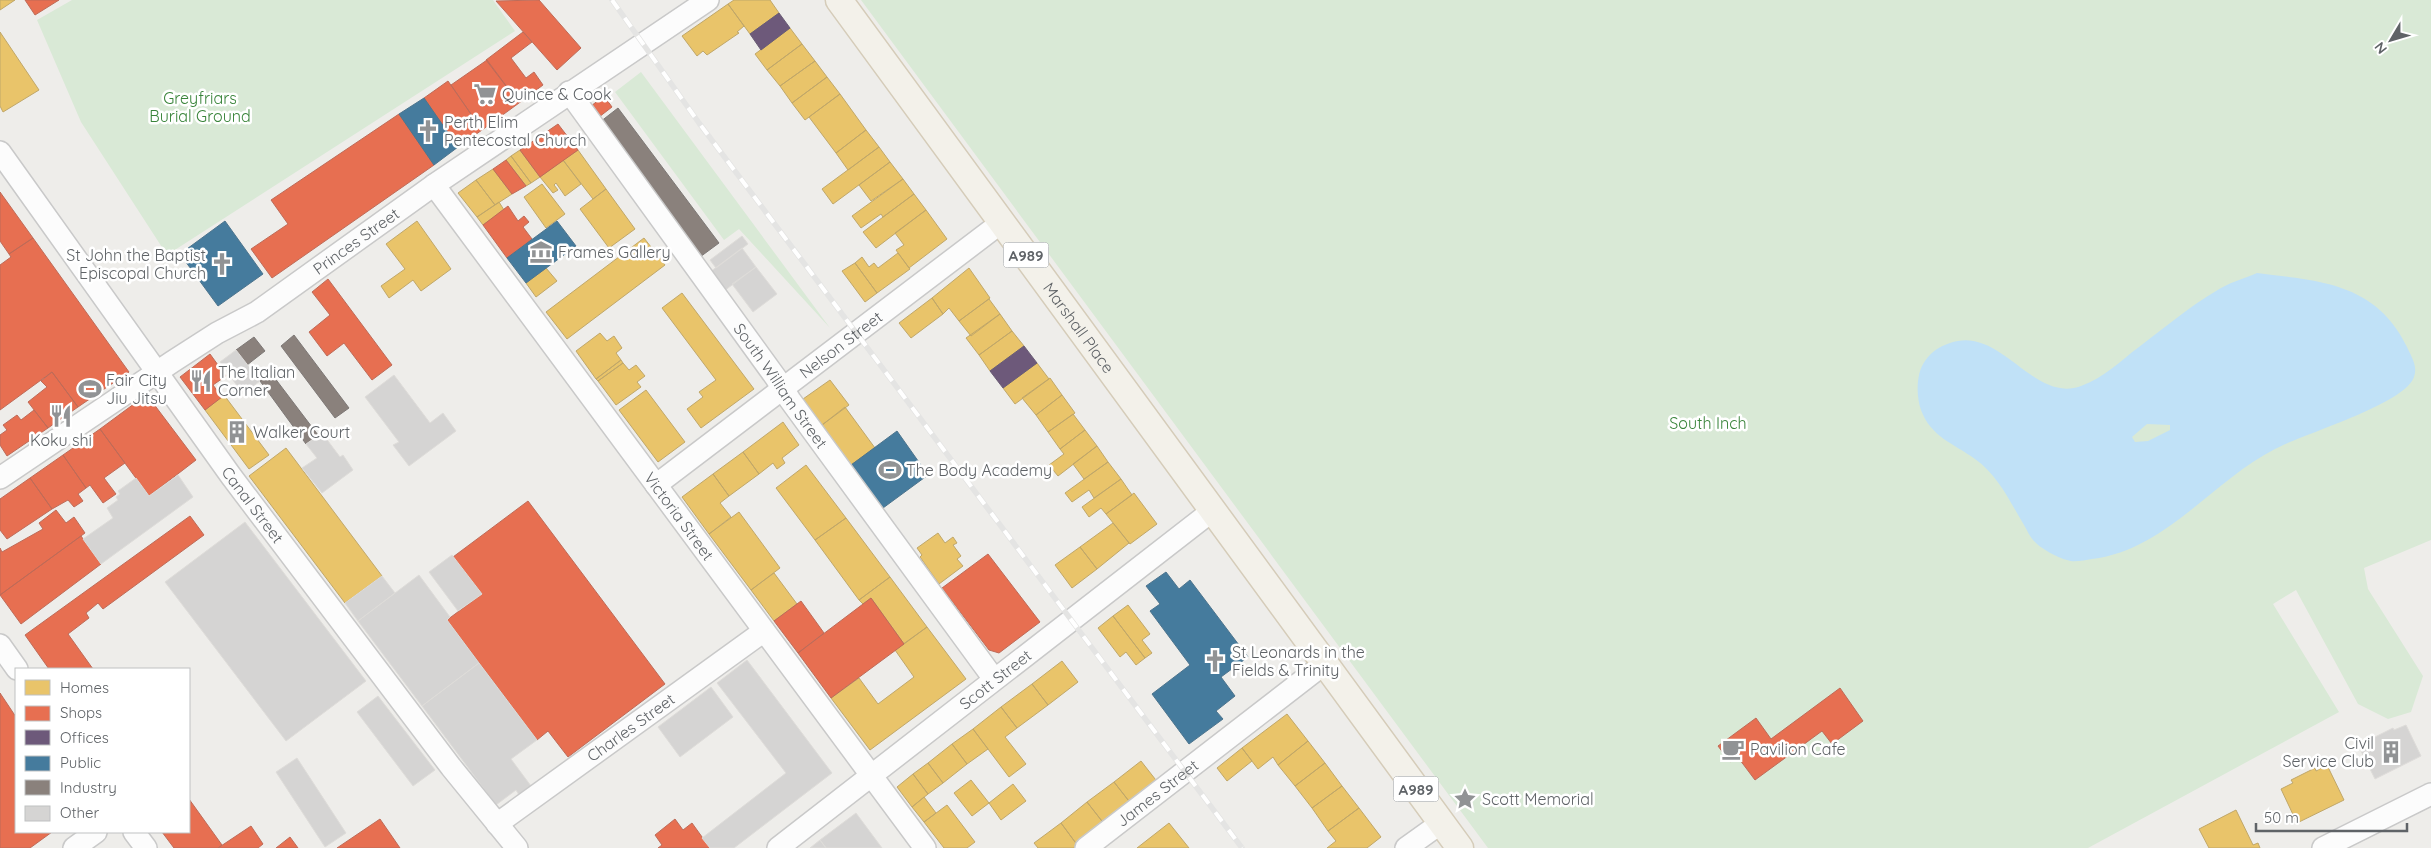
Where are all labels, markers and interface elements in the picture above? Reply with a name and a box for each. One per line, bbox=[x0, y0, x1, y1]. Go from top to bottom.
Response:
north arrow bbox=[2366, 15, 2416, 65]
text: N bbox=[2370, 38, 2391, 58]
supermarket icon: Quince & Cook bbox=[472, 81, 498, 107]
place label: Quince & Cook bbox=[502, 84, 611, 104]
park label: Greyfriars Burial Ground bbox=[149, 88, 251, 126]
place label: Perth Elim Pentecostal Church bbox=[444, 112, 587, 150]
church icon: Perth Elim Pentecostal Church bbox=[415, 118, 441, 144]
street label: Princes Street bbox=[309, 203, 403, 279]
museum icon: Frames Gallery bbox=[528, 239, 554, 265]
place label: Frames Gallery bbox=[558, 242, 671, 262]
road number: A989 bbox=[1004, 242, 1048, 268]
place label: St John the Baptist Episcopal Church bbox=[66, 245, 206, 283]
church icon: St John the Baptist Episcopal Church bbox=[209, 251, 235, 277]
street label: Marshall Place bbox=[1039, 278, 1119, 377]
street label: Nelson Street bbox=[795, 307, 886, 383]
street label: South William Street bbox=[730, 319, 832, 452]
place label: The Italian Corner bbox=[218, 362, 295, 400]
restaurant icon: The Italian Corner bbox=[188, 368, 214, 394]
place label: Fair City Jiu Jitsu bbox=[106, 370, 167, 408]
sports icon: Fair City Jiu Jitsu bbox=[77, 376, 103, 402]
restaurant icon: Koku shi bbox=[48, 403, 74, 429]
park label: South Inch bbox=[1669, 413, 1747, 433]
building icon: Walker Court bbox=[224, 419, 250, 445]
place label: Walker Court bbox=[253, 422, 350, 442]
place label: Koku shi bbox=[30, 430, 92, 450]
sports icon: The Body Academy bbox=[877, 457, 903, 483]
place label: The Body Academy bbox=[906, 460, 1052, 480]
street label: Canal Street bbox=[217, 463, 288, 547]
street label: Victoria Street bbox=[640, 468, 718, 564]
place label: St Leonards in the Fields & Trinity bbox=[1232, 642, 1365, 680]
street label: Scott Street bbox=[955, 645, 1035, 714]
church icon: St Leonards in the Fields & Trinity bbox=[1202, 648, 1228, 674]
legend bbox=[15, 668, 190, 833]
text: Homes bbox=[60, 678, 109, 697]
street label: Charles Street bbox=[583, 689, 679, 766]
text: Shops bbox=[60, 703, 102, 722]
text: Offices bbox=[60, 728, 109, 747]
place label: Civil Service Club bbox=[2283, 733, 2374, 771]
cafe icon: Pavilion Cafe bbox=[1720, 736, 1746, 762]
place label: Pavilion Cafe bbox=[1750, 739, 1846, 759]
building icon: Civil Service Club bbox=[2378, 739, 2404, 765]
text: Public bbox=[60, 753, 101, 772]
street label: James Street bbox=[1112, 755, 1202, 831]
road number: A989 bbox=[1394, 776, 1438, 802]
text: Industry bbox=[60, 778, 117, 797]
place icon: Scott Memorial bbox=[1452, 786, 1478, 812]
place label: Scott Memorial bbox=[1482, 789, 1594, 809]
scale bar bbox=[2256, 800, 2407, 832]
text: Other bbox=[60, 803, 100, 822]
text: 50 m bbox=[2264, 808, 2299, 827]

